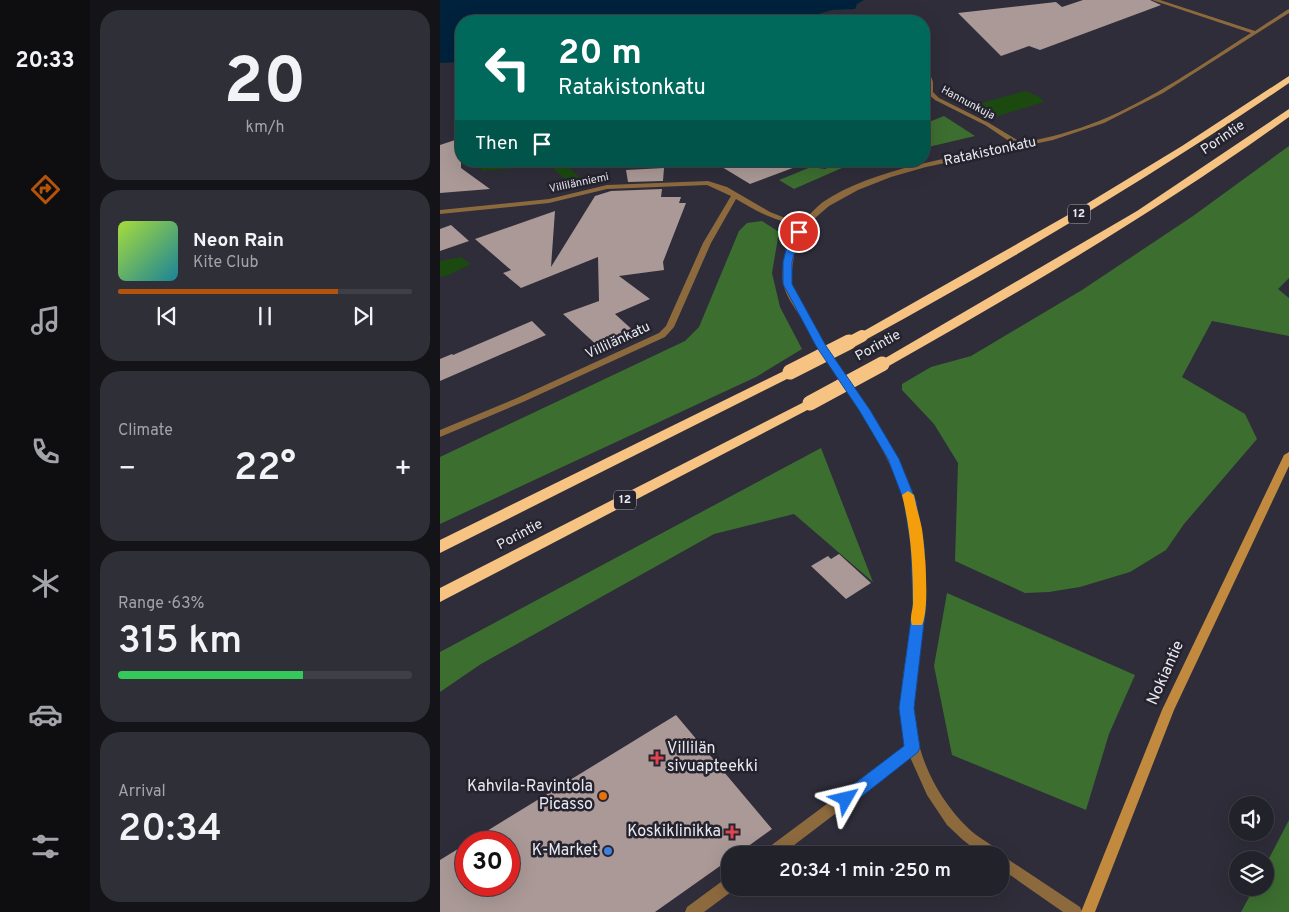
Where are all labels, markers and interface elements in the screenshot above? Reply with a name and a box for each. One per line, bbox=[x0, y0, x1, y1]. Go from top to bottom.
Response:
text: 20 m bbox=[558, 32, 642, 76]
icon: left bbox=[475, 35, 540, 100]
text: 20 bbox=[224, 44, 306, 126]
text: 20:33 bbox=[15, 48, 75, 75]
text: Ratakistonkatu bbox=[558, 75, 706, 102]
street label: Hannunkuja bbox=[939, 83, 998, 123]
street label: Porintie bbox=[1198, 117, 1248, 159]
text: km/h bbox=[246, 118, 284, 138]
icon: arrive bbox=[528, 130, 556, 158]
text: Then bbox=[475, 132, 518, 156]
street label: Ratakistonkatu bbox=[942, 134, 1038, 170]
street label: Villilänniemi bbox=[548, 170, 610, 196]
icon: directions bbox=[28, 172, 63, 207]
road number: 12 bbox=[1068, 204, 1090, 223]
pin bbox=[778, 211, 820, 253]
icon: arrive bbox=[785, 218, 813, 246]
text: Neon Rain bbox=[193, 229, 284, 253]
text: Kite Club bbox=[193, 253, 258, 273]
icon: previous bbox=[153, 302, 181, 330]
icon: pause bbox=[251, 302, 279, 330]
icon: next bbox=[349, 302, 377, 330]
icon: music bbox=[28, 303, 63, 338]
street label: Villilänkatu bbox=[583, 319, 653, 363]
street label: Porintie bbox=[852, 327, 904, 365]
text: Climate bbox=[118, 421, 173, 441]
icon: phone bbox=[28, 434, 63, 469]
text: 22° bbox=[234, 445, 296, 494]
text: − bbox=[118, 452, 136, 488]
text: + bbox=[394, 452, 412, 488]
road number: 12 bbox=[614, 490, 636, 510]
street label: Porintie bbox=[494, 516, 546, 554]
icon: climate bbox=[28, 566, 63, 601]
text: Range · 63% bbox=[118, 594, 205, 614]
text: 315 km bbox=[118, 618, 242, 667]
street label: Nokiantie bbox=[1143, 638, 1189, 708]
icon: car bbox=[28, 697, 63, 732]
place label: Villilän sivuapteekki bbox=[667, 739, 758, 777]
marker: Villilän sivuapteekki bbox=[651, 752, 663, 764]
position arrow bbox=[819, 772, 871, 824]
place label: Kahvila-Ravintola Picasso bbox=[467, 777, 593, 815]
text: Arrival bbox=[118, 782, 166, 802]
marker: Kahvila-Ravintola Picasso bbox=[597, 790, 609, 802]
map controls bbox=[1229, 796, 1274, 896]
button: sound bbox=[1229, 796, 1274, 841]
text: 20:34 bbox=[118, 806, 222, 855]
place label: Koskiklinikka bbox=[627, 822, 721, 842]
marker: Koskiklinikka bbox=[725, 825, 739, 839]
icon: filters bbox=[28, 829, 63, 864]
speed limit sign: 30 bbox=[455, 831, 520, 896]
place label: K-Market bbox=[532, 841, 598, 861]
marker: K-Market bbox=[602, 845, 614, 857]
button: layers bbox=[1229, 851, 1274, 896]
text: 20:34 · 1 min · 250 m bbox=[779, 859, 951, 883]

